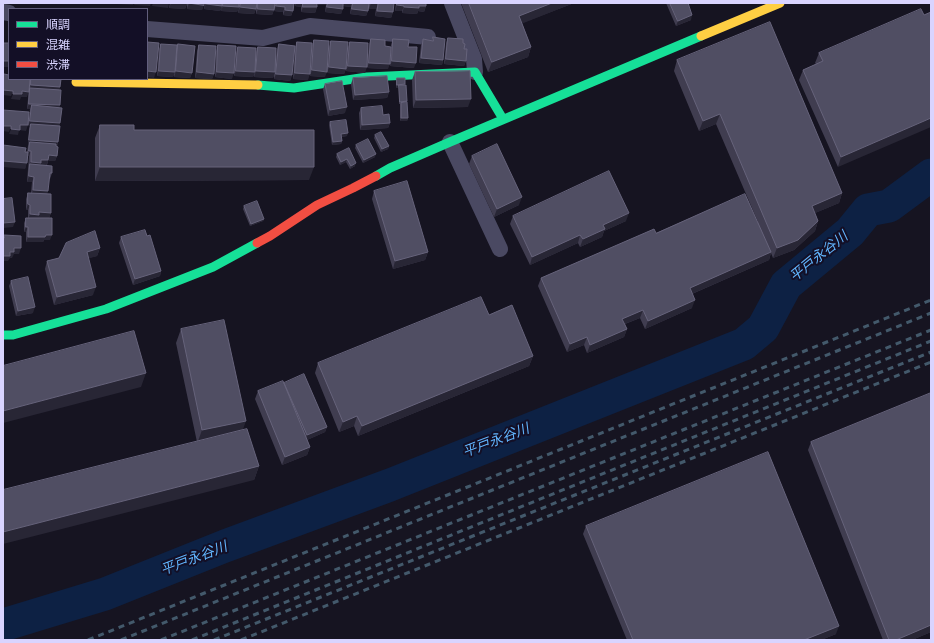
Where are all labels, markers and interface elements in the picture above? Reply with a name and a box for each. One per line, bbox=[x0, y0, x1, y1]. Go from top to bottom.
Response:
legend bbox=[8, 8, 148, 80]
text: 順調 bbox=[46, 17, 70, 33]
text: 混雑 bbox=[46, 37, 70, 53]
text: 渋滞 bbox=[46, 57, 70, 73]
water label: 平戸永谷川 bbox=[787, 228, 851, 286]
water label: 平戸永谷川 bbox=[460, 421, 532, 461]
water label: 平戸永谷川 bbox=[158, 539, 230, 579]

